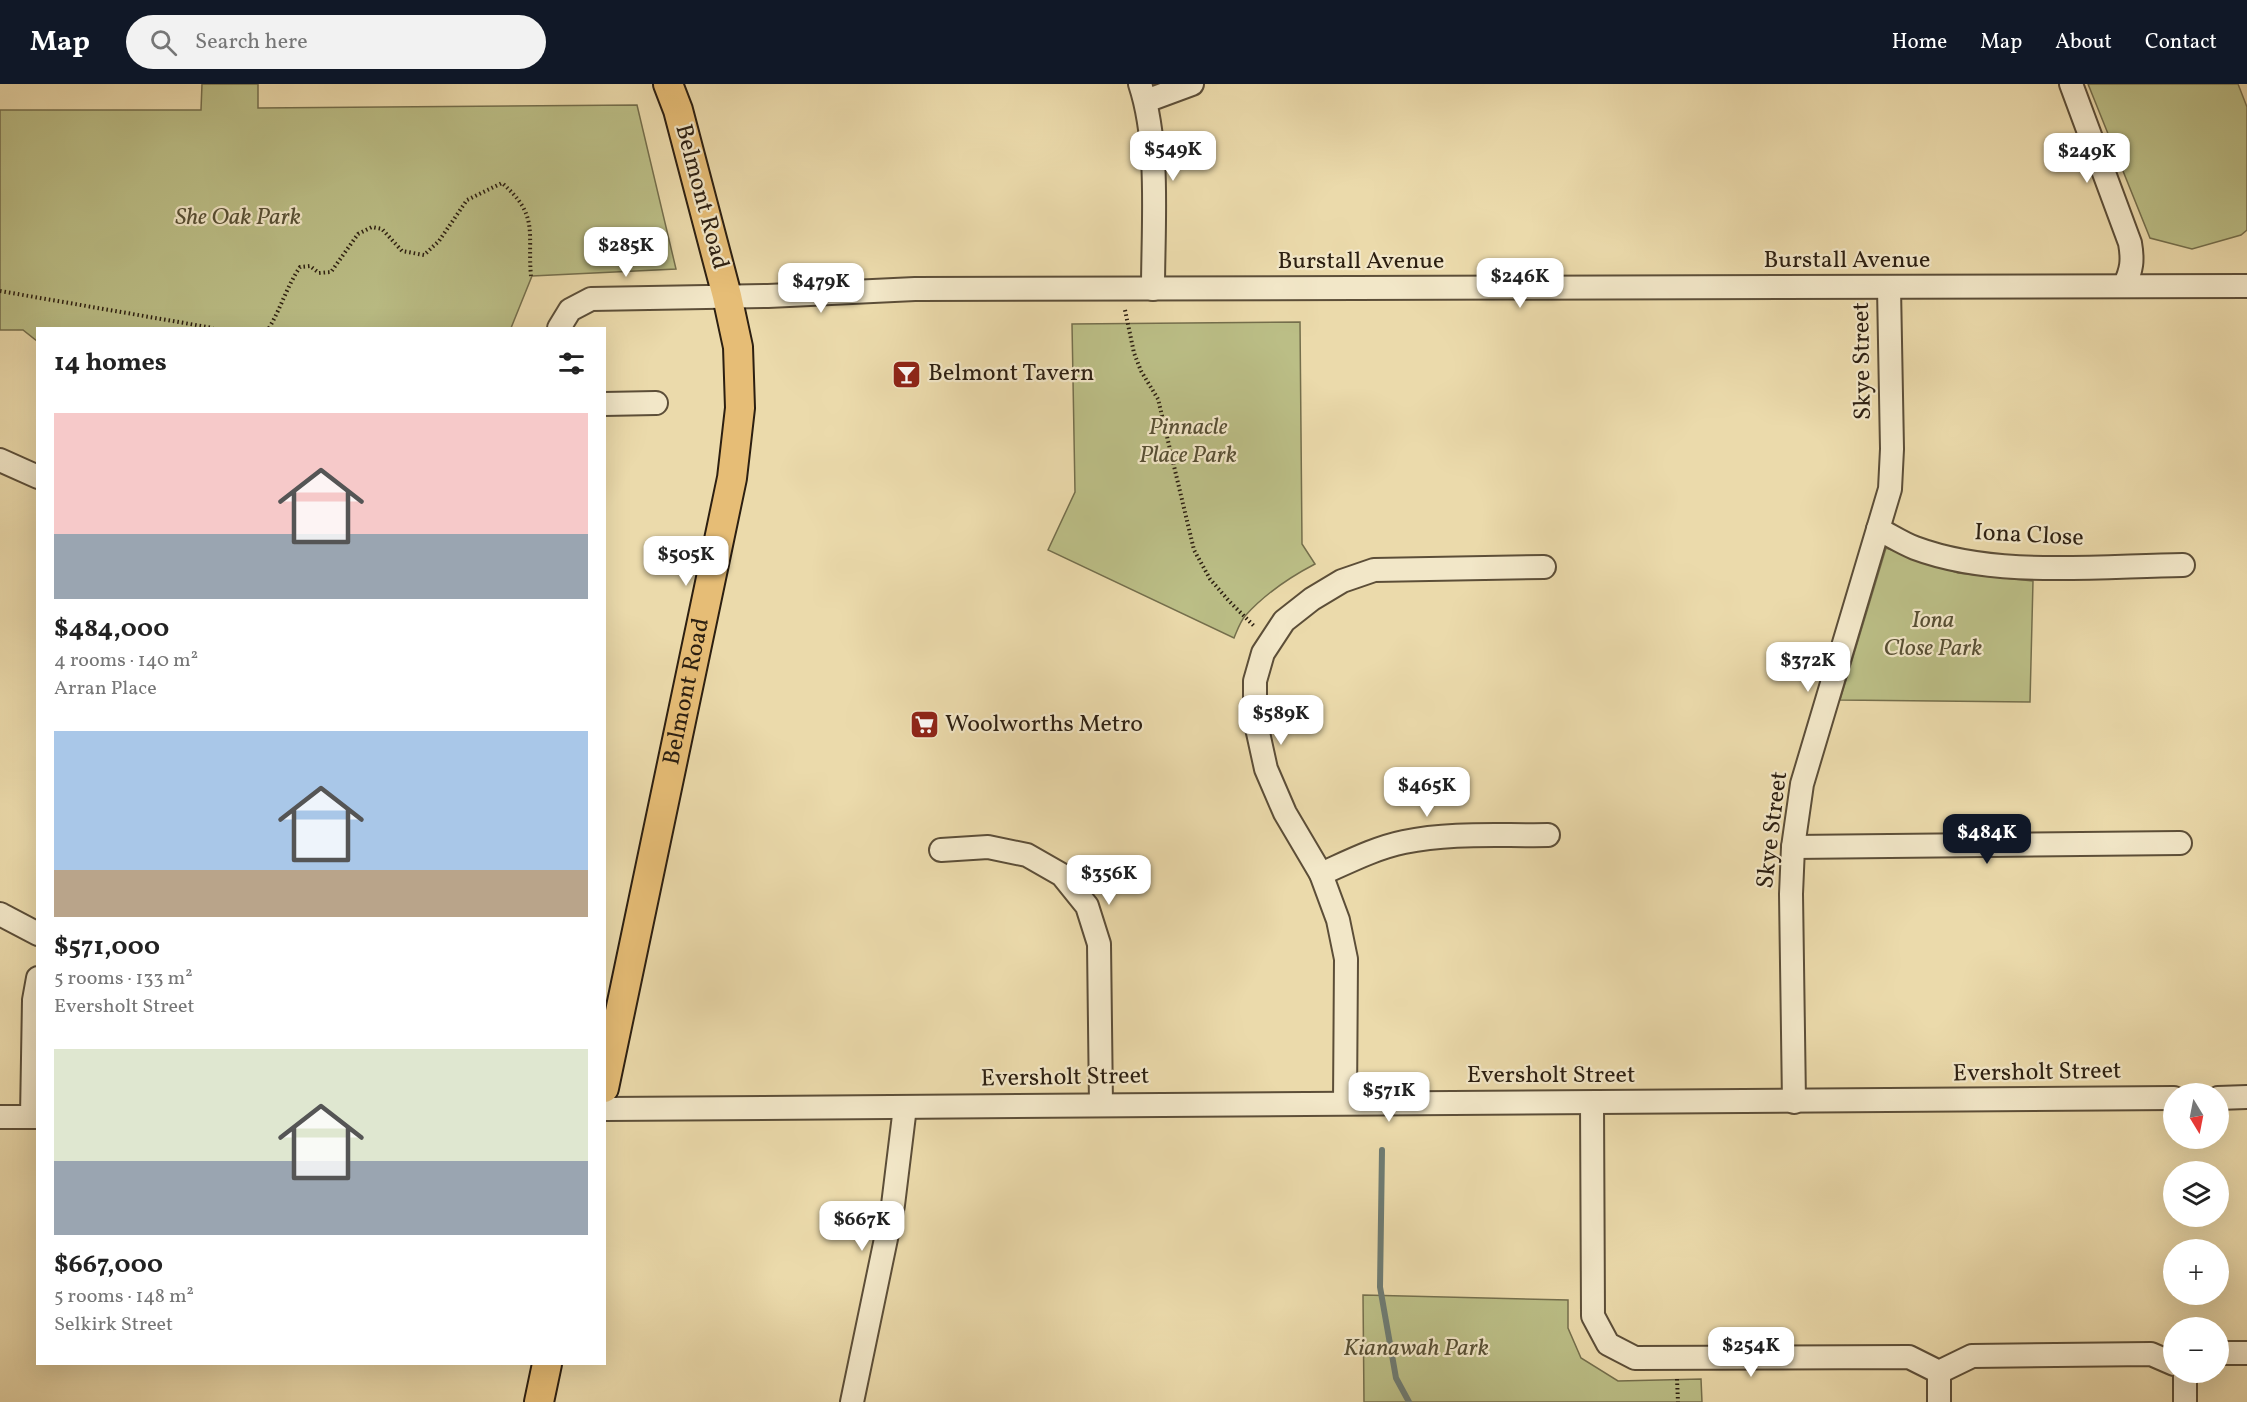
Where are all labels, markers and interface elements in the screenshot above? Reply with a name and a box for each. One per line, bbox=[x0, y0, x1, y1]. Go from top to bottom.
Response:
search box bbox=[126, 15, 546, 69]
text: Map bbox=[30, 23, 90, 62]
icon: search bbox=[147, 26, 180, 59]
text: Search here bbox=[195, 27, 308, 58]
text: Home bbox=[1892, 28, 1947, 57]
text: Map bbox=[1980, 28, 2022, 57]
text: About bbox=[2055, 28, 2112, 57]
text: Contact bbox=[2145, 28, 2217, 57]
street label: Belmont Road bbox=[665, 121, 737, 273]
pin: $549K bbox=[1131, 131, 1215, 182]
pin: $249K bbox=[2045, 133, 2129, 184]
text: $549K bbox=[1144, 136, 1202, 164]
text: $249K bbox=[2058, 138, 2116, 166]
park label: She Oak Park bbox=[175, 201, 301, 235]
pin: $285K bbox=[584, 227, 668, 278]
text: $285K bbox=[598, 232, 654, 260]
street label: Burstall Avenue bbox=[1764, 244, 1930, 278]
street label: Burstall Avenue bbox=[1278, 245, 1444, 279]
pin: $246K bbox=[1478, 258, 1562, 309]
pin: $479K bbox=[779, 263, 863, 314]
text: $246K bbox=[1491, 263, 1549, 291]
text: $479K bbox=[792, 268, 850, 296]
street label: Skye Street bbox=[1845, 302, 1881, 420]
text: 14 homes bbox=[54, 345, 167, 381]
icon: filters bbox=[555, 347, 588, 380]
place label: Belmont Tavern bbox=[928, 357, 1094, 391]
bar icon: Belmont Tavern bbox=[891, 358, 923, 390]
park label: Pinnacle Place Park bbox=[1139, 411, 1237, 473]
icon: home bbox=[267, 452, 375, 560]
street label: Iona Close bbox=[1973, 516, 2085, 556]
pin: $505K bbox=[644, 536, 728, 587]
text: $505K bbox=[658, 541, 714, 569]
park label: Iona Close Park bbox=[1884, 604, 1982, 666]
text: $484,000 bbox=[54, 611, 169, 647]
street label: Belmont Road bbox=[655, 615, 719, 768]
pin: $372K bbox=[1766, 642, 1850, 693]
text: 4 rooms · 140 m² bbox=[54, 647, 198, 675]
text: $372K bbox=[1780, 647, 1836, 675]
text: Arran Place bbox=[54, 675, 157, 703]
pin: $589K bbox=[1239, 695, 1323, 746]
text: $589K bbox=[1252, 700, 1310, 728]
place label: Woolworths Metro bbox=[945, 708, 1143, 742]
supermarket icon: Woolworths Metro bbox=[908, 709, 940, 741]
pin: $465K bbox=[1385, 767, 1469, 818]
street label: Skye Street bbox=[1749, 769, 1797, 891]
icon: home bbox=[267, 770, 375, 878]
text: $465K bbox=[1398, 772, 1456, 800]
pin: $484K bbox=[1945, 814, 2029, 865]
text: $484K bbox=[1957, 819, 2017, 847]
pin: $356K bbox=[1067, 855, 1151, 906]
text: $356K bbox=[1081, 860, 1137, 888]
text: $571,000 bbox=[54, 929, 160, 965]
text: 5 rooms · 133 m² bbox=[54, 965, 193, 993]
text: Eversholt Street bbox=[54, 993, 195, 1021]
street label: Eversholt Street bbox=[1952, 1055, 2122, 1091]
street label: Eversholt Street bbox=[1467, 1059, 1635, 1093]
street label: Eversholt Street bbox=[980, 1060, 1150, 1096]
pin: $571K bbox=[1347, 1072, 1431, 1123]
text: $571K bbox=[1363, 1077, 1415, 1105]
north arrow bbox=[2163, 1083, 2229, 1149]
map controls bbox=[2163, 1083, 2229, 1383]
icon: home bbox=[267, 1088, 375, 1196]
button: layers bbox=[2163, 1161, 2229, 1227]
pin: $667K bbox=[820, 1201, 904, 1252]
text: $667K bbox=[833, 1206, 891, 1234]
button: + bbox=[2163, 1239, 2229, 1305]
text: $667,000 bbox=[54, 1247, 163, 1283]
text: 5 rooms · 148 m² bbox=[54, 1283, 194, 1311]
text: Selkirk Street bbox=[54, 1311, 173, 1339]
button: − bbox=[2163, 1317, 2229, 1383]
pin: $254K bbox=[1709, 1327, 1793, 1378]
park label: Kianawah Park bbox=[1343, 1332, 1489, 1366]
text: $254K bbox=[1722, 1332, 1780, 1360]

